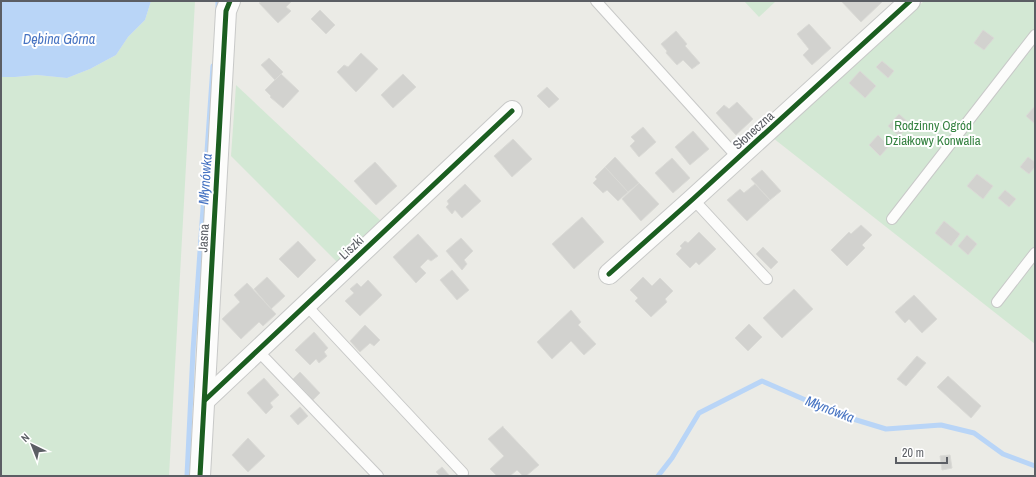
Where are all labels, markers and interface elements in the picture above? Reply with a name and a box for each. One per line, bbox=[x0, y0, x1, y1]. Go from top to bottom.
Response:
water label: Dębina Górna bbox=[23, 30, 95, 48]
street label: Słoneczna bbox=[729, 107, 778, 153]
park label: Rodzinny Ogród Działkowy Konwalia bbox=[885, 117, 981, 149]
water label: Młynówka bbox=[194, 153, 216, 205]
street label: Jasna bbox=[194, 223, 213, 253]
street label: Liszki bbox=[335, 232, 367, 263]
water label: Młynówka bbox=[803, 391, 857, 427]
north arrow bbox=[12, 425, 52, 465]
text: N bbox=[18, 430, 32, 445]
scale bar bbox=[896, 439, 947, 465]
text: 20 m bbox=[902, 445, 924, 461]

